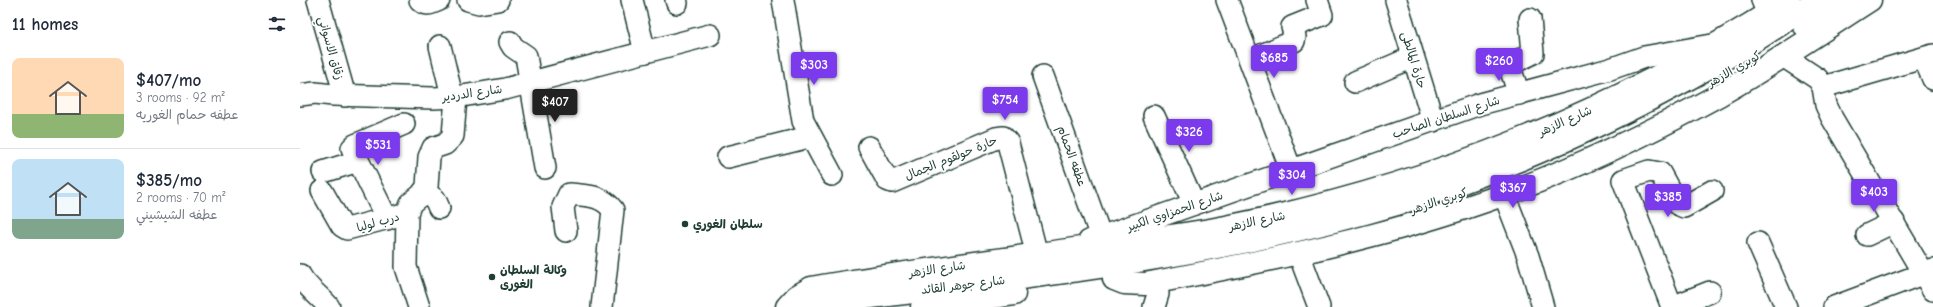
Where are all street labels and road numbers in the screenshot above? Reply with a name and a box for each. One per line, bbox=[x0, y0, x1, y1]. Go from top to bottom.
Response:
street label: زقاق الاسواني bbox=[311, 15, 347, 82]
street label: حارة المالطى bbox=[1398, 30, 1429, 90]
street label: كوبري الازهر bbox=[1704, 48, 1764, 92]
street label: شارع الدردير bbox=[440, 82, 503, 106]
street label: شارع السلطان الصاحب bbox=[1390, 93, 1502, 143]
street label: شارع الازهر bbox=[1535, 103, 1595, 141]
street label: عطفه الحمام bbox=[1053, 124, 1089, 189]
street label: حارة حولقوم الجمال bbox=[903, 133, 1000, 185]
street label: كوبري الازهر bbox=[1408, 185, 1470, 219]
street label: شارع الحمزاوي الكبير bbox=[1124, 188, 1225, 236]
street label: شارع الازهر bbox=[1227, 208, 1287, 236]
street label: درب لوليا bbox=[355, 209, 401, 236]
street label: شارع الازهر bbox=[907, 258, 967, 282]
street label: شارع جوهر القائد bbox=[920, 273, 1006, 299]

